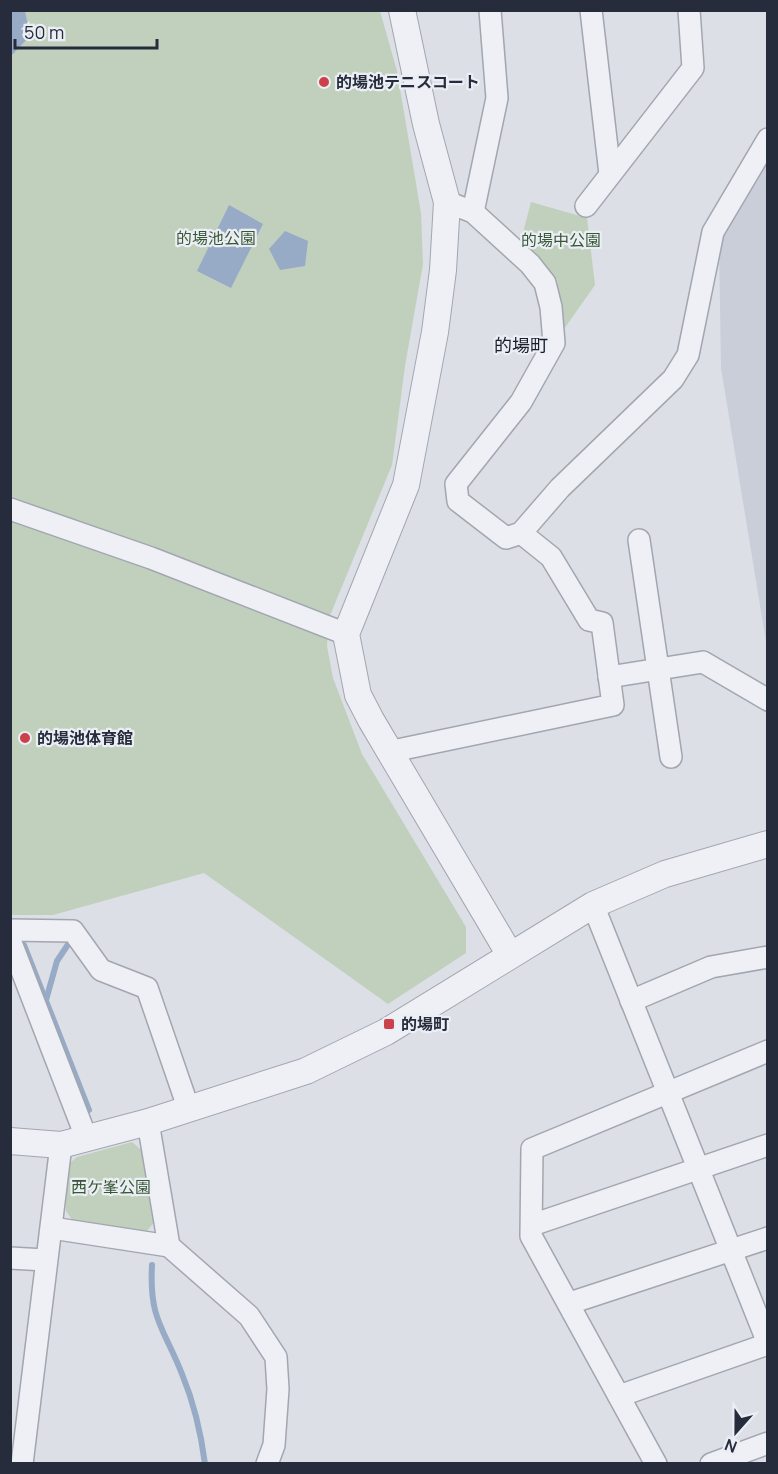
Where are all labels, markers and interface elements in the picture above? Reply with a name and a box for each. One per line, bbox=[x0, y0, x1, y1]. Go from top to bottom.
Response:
scale bar bbox=[15, 12, 158, 50]
text: 50 m bbox=[24, 20, 64, 44]
place label: 的場池テニスコート bbox=[336, 71, 480, 93]
marker: 的場池テニスコート bbox=[317, 75, 331, 89]
park label: 的場池公園 bbox=[176, 227, 256, 249]
park label: 的場中公園 bbox=[521, 229, 601, 251]
district label: 的場町 bbox=[494, 333, 548, 357]
place label: 的場池体育館 bbox=[37, 727, 133, 749]
marker: 的場池体育館 bbox=[18, 731, 32, 745]
place label: 的場町 bbox=[401, 1013, 449, 1035]
marker: 的場町 bbox=[382, 1017, 396, 1031]
park label: 西ケ峯公園 bbox=[71, 1176, 151, 1198]
north arrow bbox=[706, 1402, 766, 1462]
text: N bbox=[721, 1434, 740, 1458]

